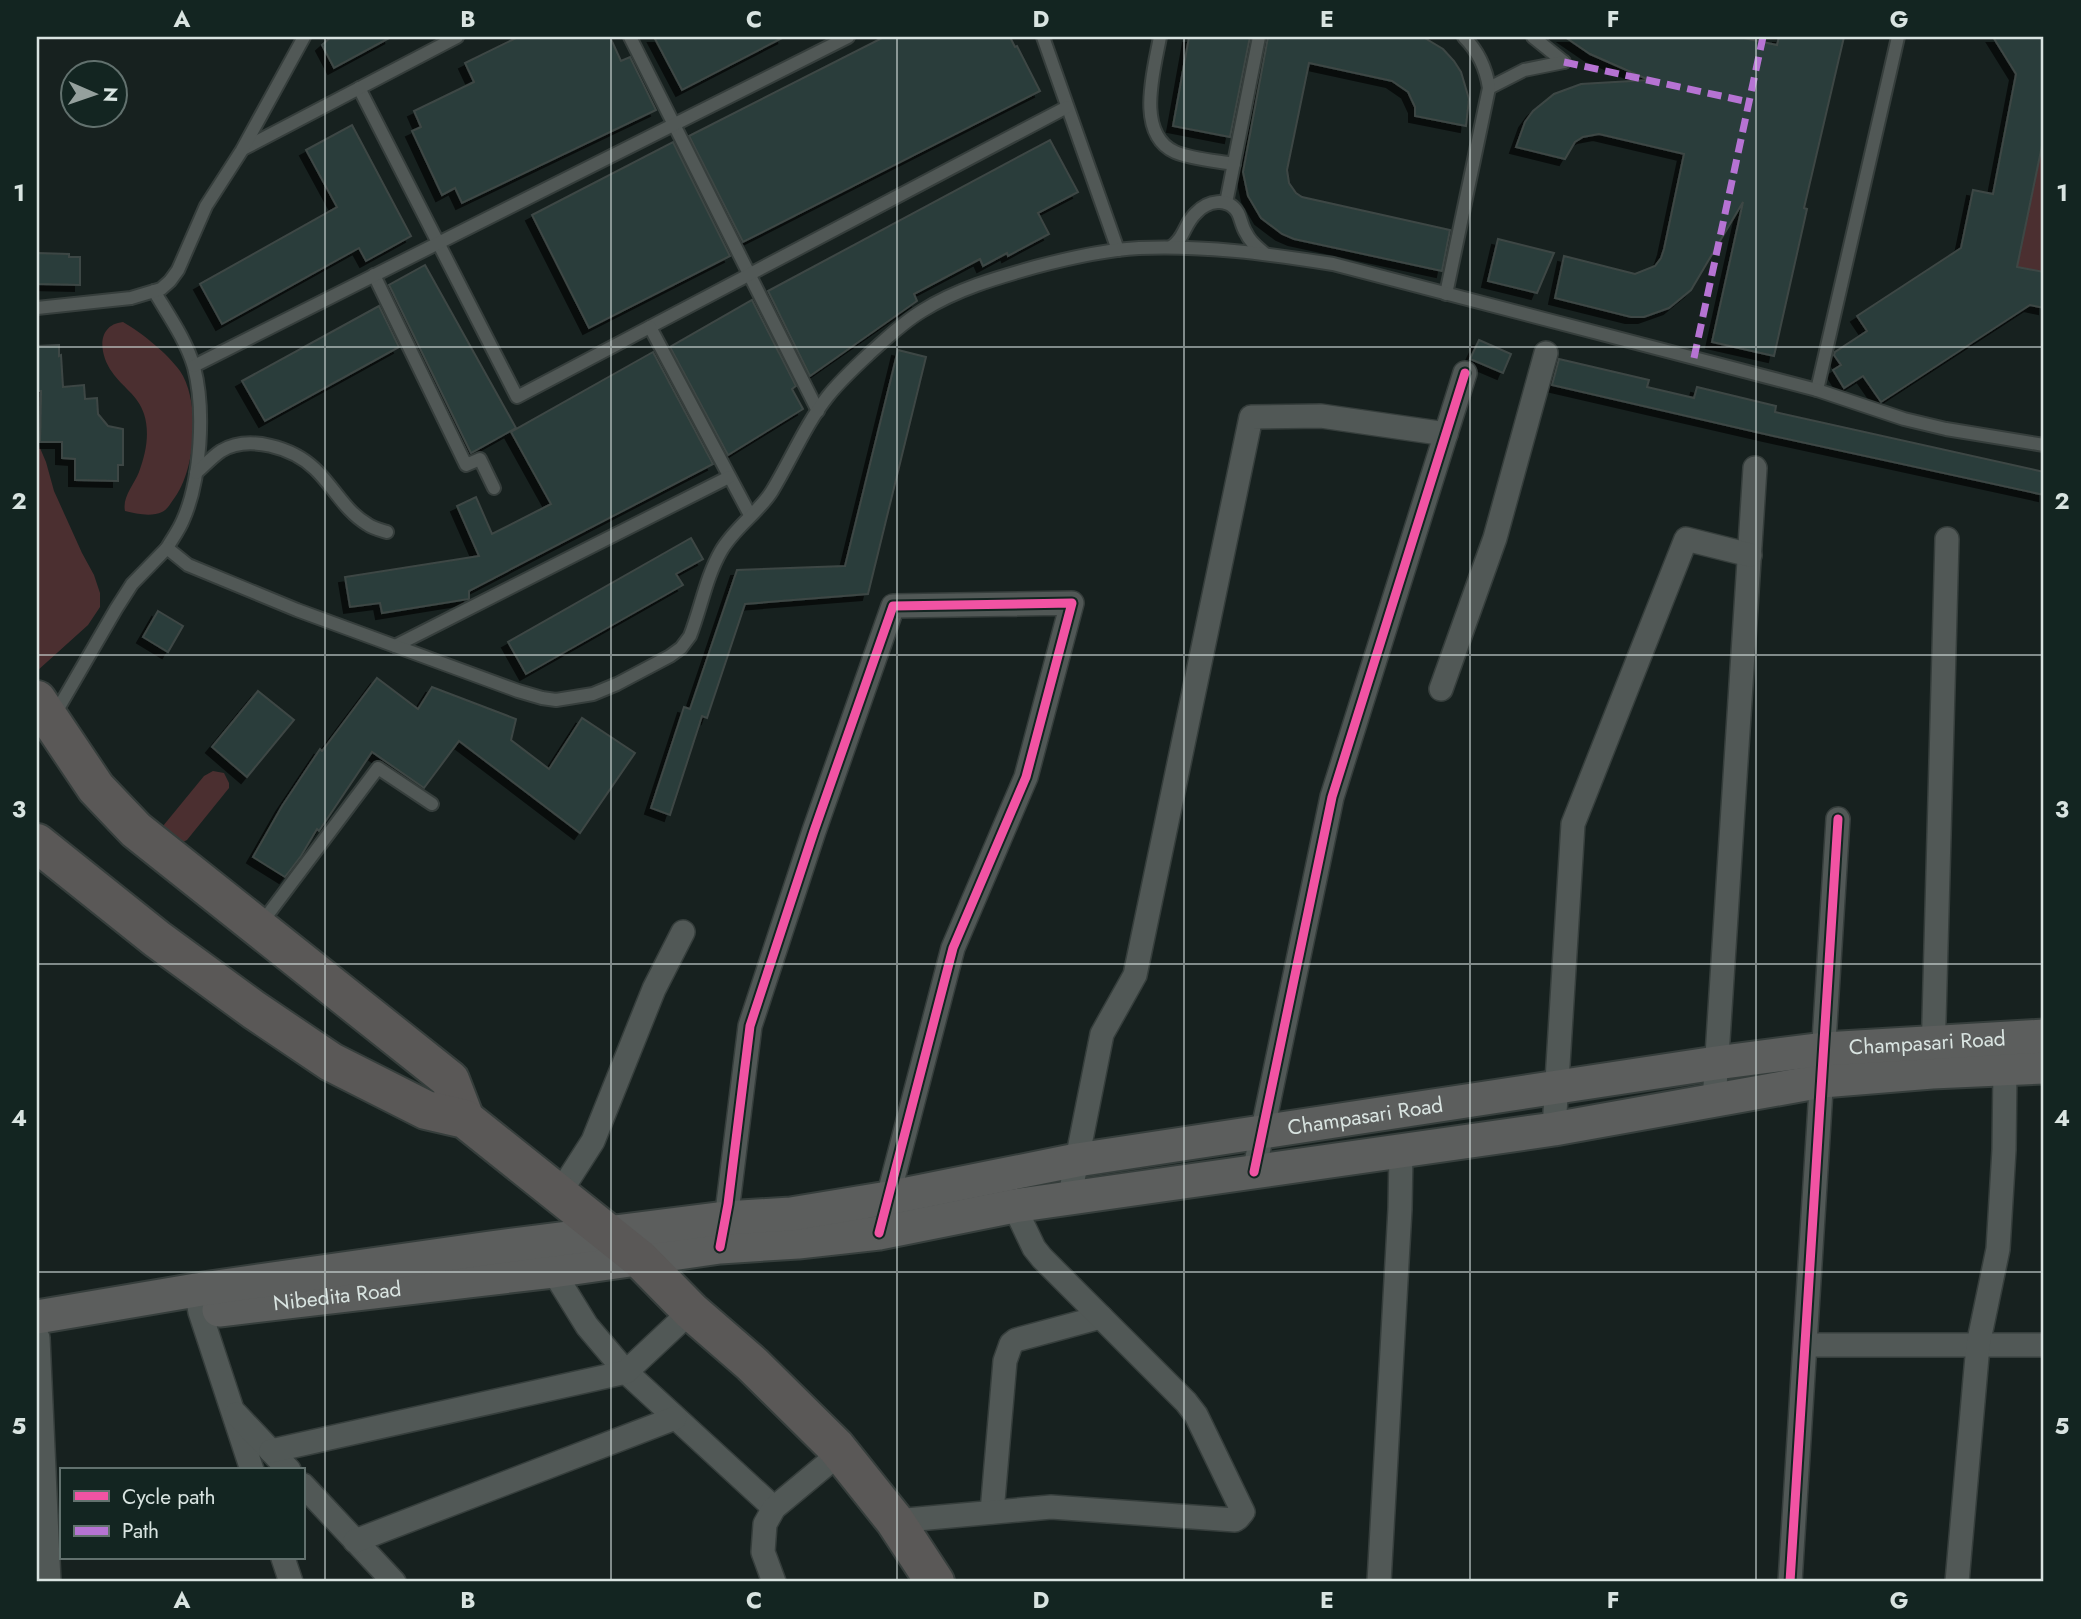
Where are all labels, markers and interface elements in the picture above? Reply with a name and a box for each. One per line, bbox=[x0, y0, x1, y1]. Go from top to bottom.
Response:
text: A bbox=[173, 2, 191, 36]
text: B bbox=[460, 2, 476, 36]
text: C bbox=[746, 2, 762, 36]
text: D bbox=[1033, 2, 1050, 36]
text: E bbox=[1320, 2, 1334, 36]
text: F bbox=[1607, 2, 1619, 36]
text: G bbox=[1890, 2, 1908, 36]
north arrow bbox=[60, 60, 130, 130]
text: N bbox=[97, 87, 124, 103]
text: 1 bbox=[13, 176, 25, 210]
text: 1 bbox=[2056, 176, 2068, 210]
text: 2 bbox=[11, 484, 27, 518]
text: 2 bbox=[2054, 484, 2070, 518]
text: 3 bbox=[12, 792, 26, 826]
text: 3 bbox=[2055, 792, 2069, 826]
street label: Champasari Road bbox=[1848, 1023, 2006, 1063]
street label: Champasari Road bbox=[1285, 1090, 1445, 1143]
text: 4 bbox=[11, 1101, 27, 1135]
text: 4 bbox=[2054, 1101, 2070, 1135]
street label: Nibedita Road bbox=[271, 1274, 403, 1319]
text: 5 bbox=[12, 1409, 26, 1443]
text: 5 bbox=[2055, 1409, 2069, 1443]
legend bbox=[60, 1468, 304, 1560]
text: Cycle path bbox=[122, 1482, 215, 1512]
text: Path bbox=[122, 1516, 159, 1546]
text: A bbox=[173, 1583, 191, 1617]
text: B bbox=[460, 1583, 476, 1617]
text: C bbox=[746, 1583, 762, 1617]
text: D bbox=[1033, 1583, 1050, 1617]
text: E bbox=[1320, 1583, 1334, 1617]
text: F bbox=[1607, 1583, 1619, 1617]
text: G bbox=[1890, 1583, 1908, 1617]

